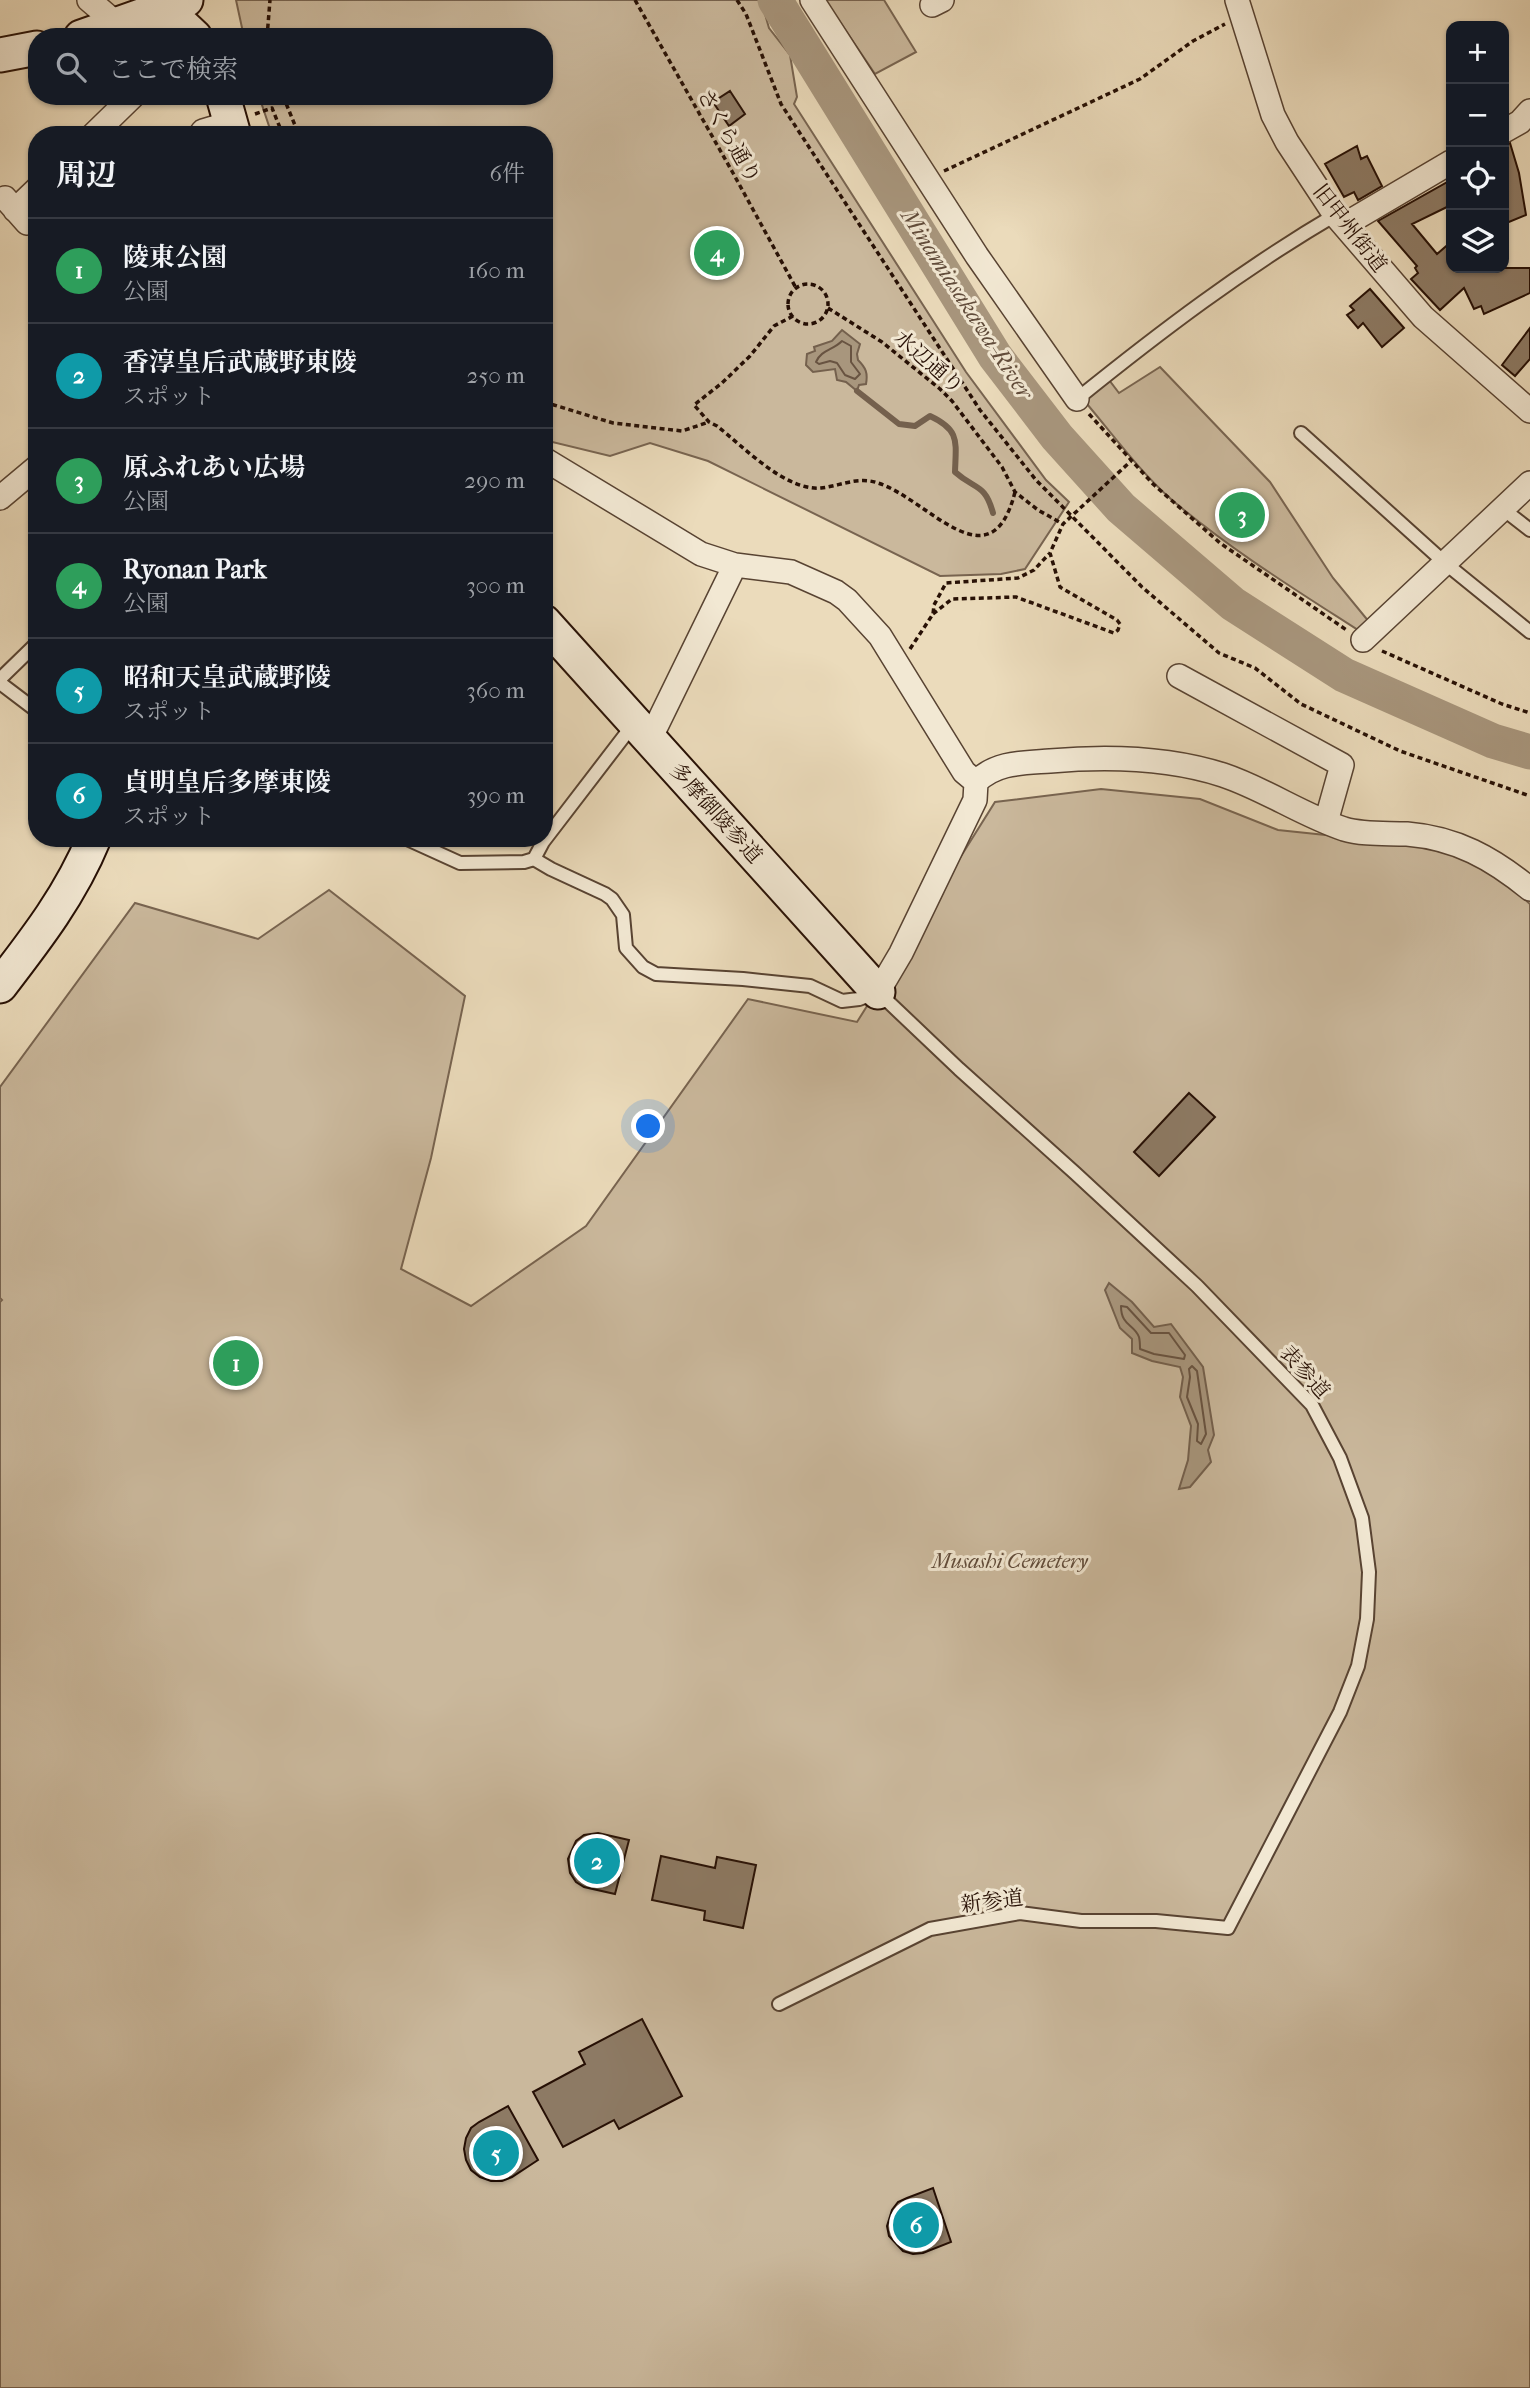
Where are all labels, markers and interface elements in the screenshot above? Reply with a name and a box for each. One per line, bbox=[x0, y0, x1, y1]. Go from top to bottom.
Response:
map controls bbox=[1446, 21, 1509, 273]
button: + bbox=[1446, 21, 1509, 84]
search box bbox=[28, 28, 553, 105]
icon: search bbox=[52, 48, 90, 86]
text: ここで検索 bbox=[108, 54, 238, 85]
button: − bbox=[1446, 84, 1509, 147]
street label: さくら通り bbox=[692, 85, 766, 187]
button: locate bbox=[1446, 147, 1509, 210]
text: 周辺 bbox=[56, 158, 116, 193]
text: 6件 bbox=[490, 160, 525, 187]
street label: 旧甲州街道 bbox=[1308, 179, 1392, 277]
water label: Minamiasakawa-River bbox=[894, 202, 1040, 406]
button: layers bbox=[1446, 210, 1509, 273]
pin: 4 bbox=[694, 227, 740, 279]
text: 陵東公園 bbox=[123, 242, 227, 273]
text: 1 bbox=[75, 257, 83, 284]
text: 160 m bbox=[468, 257, 525, 284]
text: 公園 bbox=[123, 278, 169, 305]
street label: 水辺通り bbox=[889, 325, 969, 399]
text: 香淳皇后武蔵野東陵 bbox=[123, 347, 357, 378]
text: 2 bbox=[73, 362, 85, 389]
text: 250 m bbox=[467, 362, 525, 389]
text: スポット bbox=[123, 383, 215, 410]
text: 原ふれあい広場 bbox=[123, 452, 305, 483]
text: 3 bbox=[74, 467, 84, 494]
text: 290 m bbox=[464, 467, 525, 494]
text: 公園 bbox=[123, 488, 169, 515]
pin: 3 bbox=[1219, 489, 1265, 541]
text: Ryonan Park bbox=[123, 554, 267, 585]
text: 4 bbox=[72, 572, 86, 599]
text: 300 m bbox=[466, 572, 525, 599]
text: 公園 bbox=[123, 590, 169, 617]
text: 昭和天皇武蔵野陵 bbox=[123, 662, 331, 693]
text: 5 bbox=[74, 677, 84, 704]
text: 360 m bbox=[466, 677, 525, 704]
text: スポット bbox=[123, 698, 215, 725]
street label: 多摩御陵参道 bbox=[665, 758, 767, 868]
text: 貞明皇后多摩東陵 bbox=[123, 767, 331, 798]
text: 6 bbox=[73, 782, 85, 809]
text: 390 m bbox=[467, 782, 525, 809]
text: スポット bbox=[123, 803, 215, 830]
your location bbox=[631, 1109, 665, 1143]
pin: 1 bbox=[213, 1337, 259, 1389]
street label: 表参道 bbox=[1275, 1341, 1335, 1403]
park label: Musashi Cemetery bbox=[930, 1549, 1089, 1573]
pin: 2 bbox=[574, 1835, 620, 1887]
street label: 新参道 bbox=[959, 1885, 1025, 1917]
pin: 5 bbox=[473, 2127, 519, 2179]
pin: 6 bbox=[893, 2199, 939, 2251]

